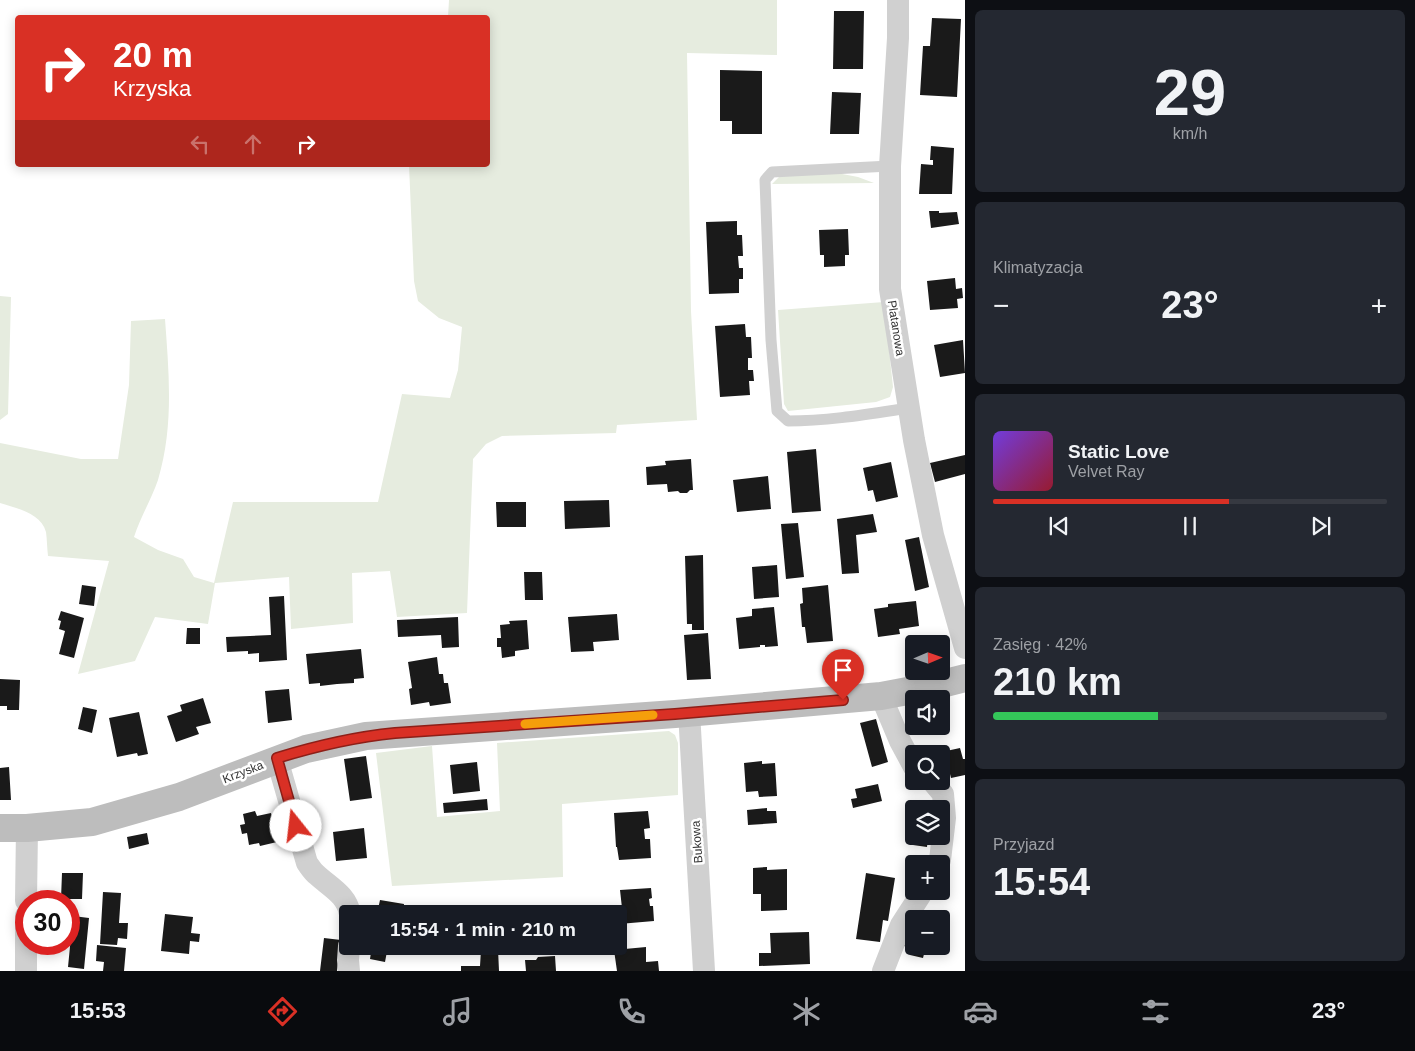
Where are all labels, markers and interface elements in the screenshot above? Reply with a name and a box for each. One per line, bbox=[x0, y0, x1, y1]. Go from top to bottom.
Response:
icon: right bbox=[30, 35, 95, 100]
text: 20 m bbox=[113, 35, 193, 74]
text: 29 bbox=[1154, 56, 1226, 129]
text: Krzyska bbox=[113, 76, 191, 101]
text: km/h bbox=[1173, 125, 1207, 142]
icon: left bbox=[186, 130, 214, 158]
icon: ahead bbox=[239, 130, 267, 158]
icon: right bbox=[292, 130, 320, 158]
text: Klimatyzacja bbox=[993, 259, 1083, 276]
text: 23° bbox=[1161, 284, 1219, 326]
text: − bbox=[993, 290, 1009, 321]
text: + bbox=[1371, 290, 1387, 321]
street label: Platanowa bbox=[885, 299, 907, 357]
text: Static Love bbox=[1068, 441, 1169, 462]
text: Velvet Ray bbox=[1068, 463, 1144, 480]
icon: previous bbox=[1045, 512, 1073, 540]
icon: pause bbox=[1176, 512, 1204, 540]
icon: next bbox=[1307, 512, 1335, 540]
north arrow bbox=[905, 635, 950, 680]
map controls bbox=[905, 635, 950, 955]
text: Zasięg · 42% bbox=[993, 636, 1087, 653]
pin bbox=[822, 649, 864, 700]
icon: arrive bbox=[829, 656, 857, 684]
text: 210 km bbox=[993, 661, 1122, 703]
button: sound bbox=[905, 690, 950, 735]
button: search bbox=[905, 745, 950, 790]
street label: Krzyska bbox=[221, 758, 266, 786]
position arrow bbox=[269, 799, 321, 851]
button: layers bbox=[905, 800, 950, 845]
street label: Bukowa bbox=[689, 820, 705, 864]
text: Przyjazd bbox=[993, 836, 1054, 853]
button: + bbox=[905, 855, 950, 900]
text: 15:54 bbox=[993, 861, 1090, 903]
speed limit sign: 30 bbox=[15, 890, 80, 955]
button: − bbox=[905, 910, 950, 955]
text: 15:54 · 1 min · 210 m bbox=[390, 919, 576, 940]
icon: directions bbox=[265, 994, 300, 1029]
icon: music bbox=[440, 994, 475, 1029]
icon: phone bbox=[614, 994, 649, 1029]
icon: climate bbox=[789, 994, 824, 1029]
icon: car bbox=[963, 994, 998, 1029]
icon: filters bbox=[1138, 994, 1173, 1029]
text: 15:53 bbox=[70, 998, 126, 1023]
text: 23° bbox=[1312, 998, 1345, 1023]

